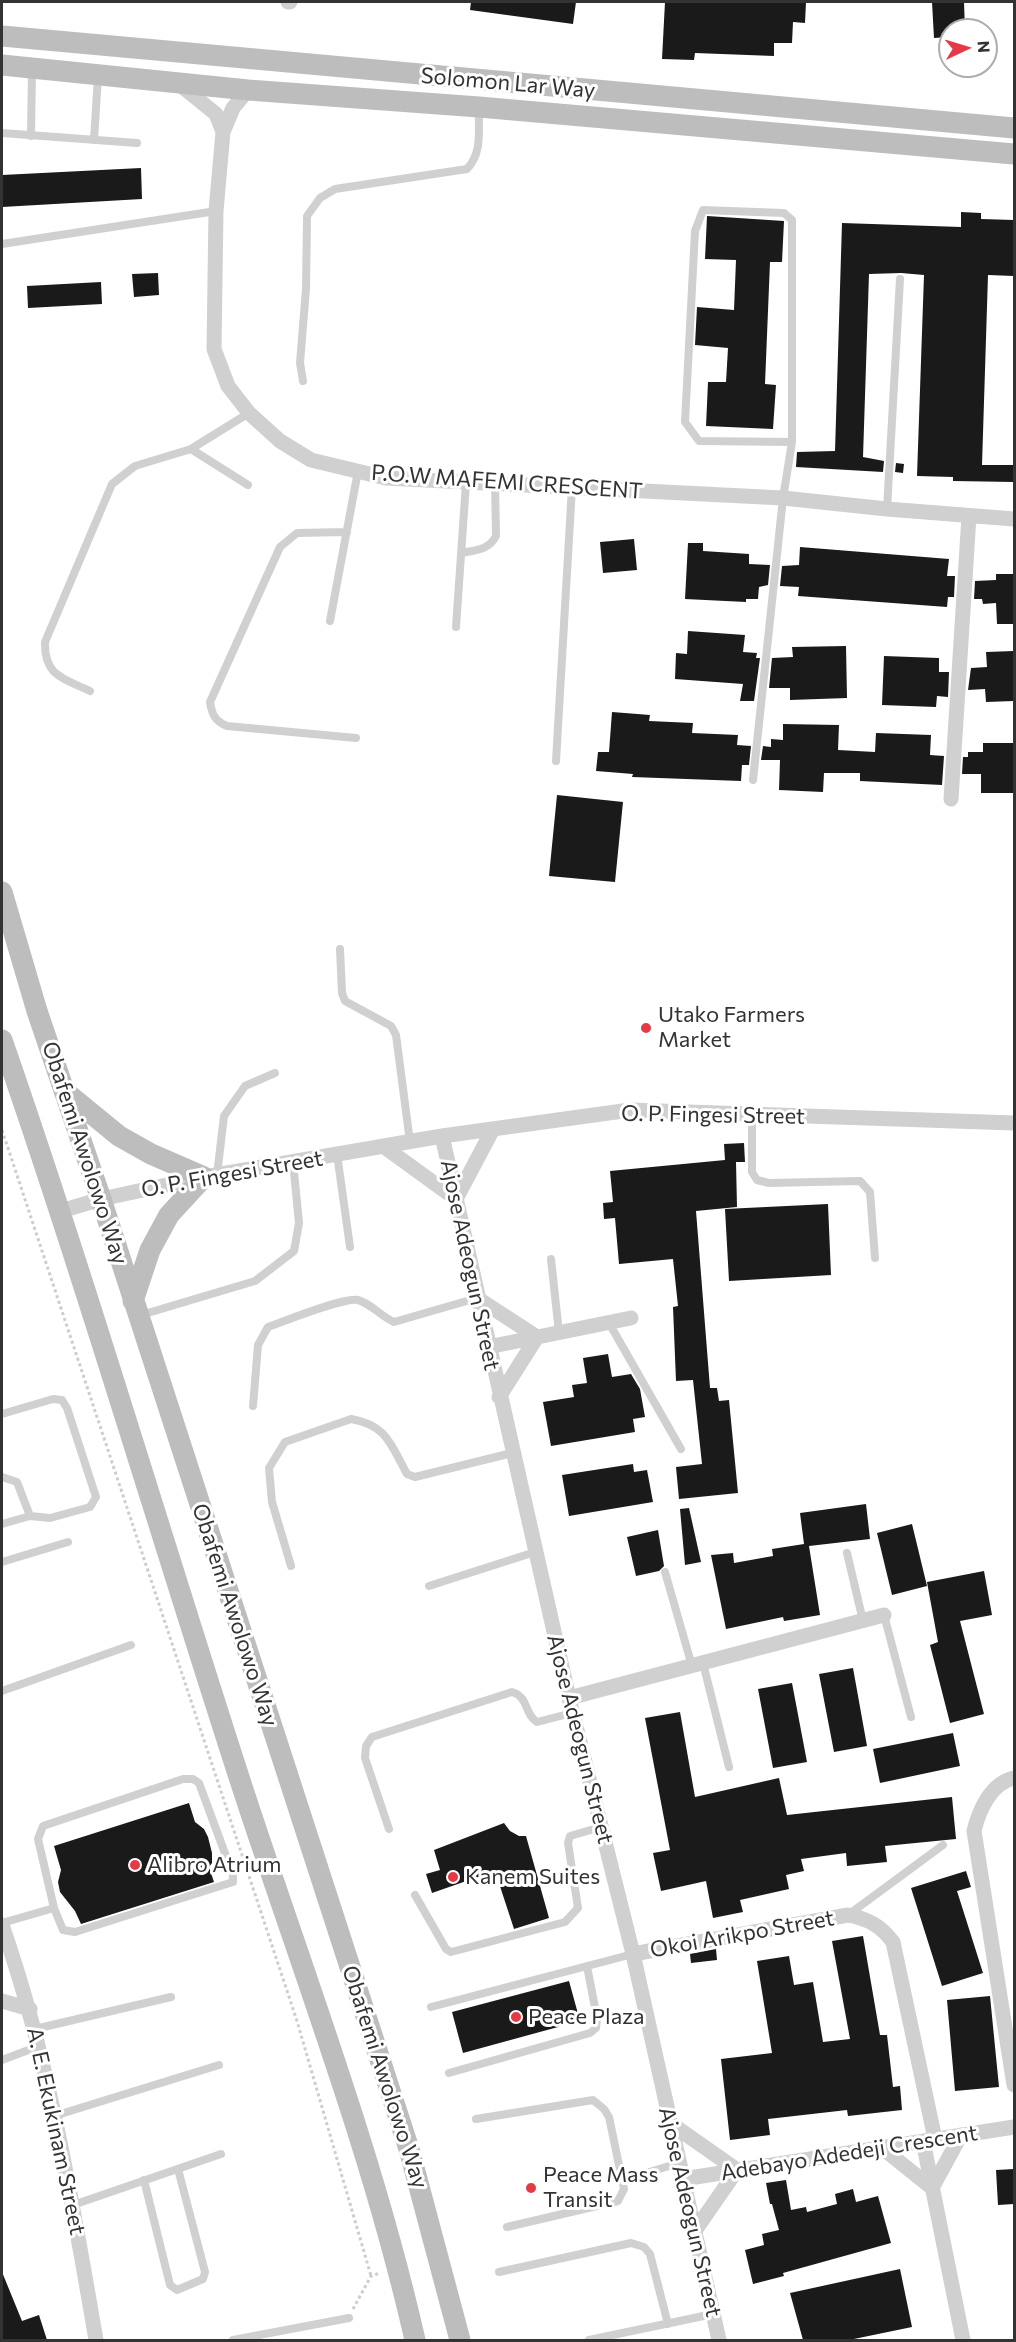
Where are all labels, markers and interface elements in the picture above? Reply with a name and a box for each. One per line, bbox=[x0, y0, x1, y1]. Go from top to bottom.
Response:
north arrow bbox=[938, 18, 998, 78]
text: N bbox=[975, 40, 994, 53]
street label: Solomon Lar Way bbox=[420, 62, 596, 104]
street label: P.O.W MAFEMI CRESCENT bbox=[370, 459, 644, 505]
place label: Utako Farmers Market bbox=[658, 1002, 805, 1054]
marker: Utako Farmers Market bbox=[639, 1021, 653, 1035]
street label: Obafemi Awolowo Way bbox=[36, 1038, 134, 1268]
street label: O. P. Fingesi Street bbox=[621, 1100, 805, 1130]
street label: O. P. Fingesi Street bbox=[139, 1145, 325, 1203]
street label: Ajose Adeogun Street bbox=[435, 1157, 505, 1373]
street label: Obafemi Awolowo Way bbox=[186, 1500, 284, 1730]
street label: Ajose Adeogun Street bbox=[541, 1632, 619, 1846]
place label: Alibro Atrium bbox=[147, 1852, 281, 1878]
marker: Alibro Atrium bbox=[128, 1858, 142, 1872]
place label: Kanem Suites bbox=[465, 1864, 600, 1890]
marker: Kanem Suites bbox=[446, 1870, 460, 1884]
street label: Okoi Arikpo Street bbox=[648, 1905, 836, 1963]
street label: Obafemi Awolowo Way bbox=[336, 1962, 434, 2192]
place label: Peace Plaza bbox=[528, 2004, 645, 2030]
marker: Peace Plaza bbox=[509, 2010, 523, 2024]
street label: A. E. Ekukinam Street bbox=[21, 2025, 91, 2237]
street label: Ajose Adeogun Street bbox=[653, 2104, 727, 2320]
street label: Adebayo Adedeji Crescent bbox=[719, 2120, 979, 2186]
place label: Peace Mass Transit bbox=[543, 2162, 659, 2214]
marker: Peace Mass Transit bbox=[524, 2181, 538, 2195]

